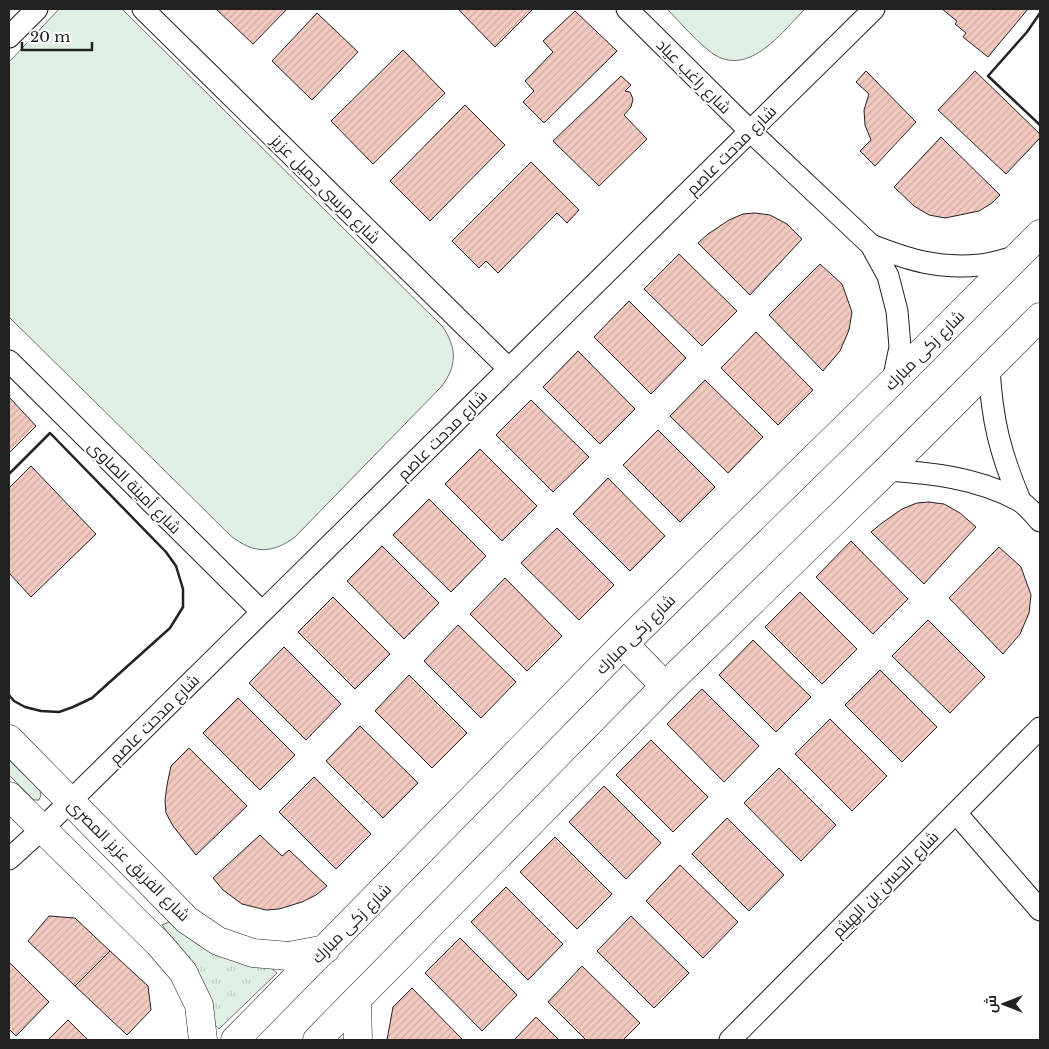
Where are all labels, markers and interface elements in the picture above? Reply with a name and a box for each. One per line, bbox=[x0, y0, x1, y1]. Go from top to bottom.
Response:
scale bar bbox=[22, 20, 92, 52]
text: 20 m bbox=[30, 27, 70, 46]
street label: شارع راغب عياد bbox=[651, 34, 736, 119]
street label: شارع مدحت عاصم bbox=[682, 101, 781, 200]
street label: شارع مرسى جميل عزيز bbox=[265, 130, 385, 249]
street label: شارع زكى مبارك bbox=[880, 306, 970, 396]
street label: شارع مدحت عاصم bbox=[393, 386, 492, 485]
street label: شارع أمينة الصاوى bbox=[83, 436, 186, 539]
street label: شارع زكى مبارك bbox=[591, 590, 681, 680]
street label: شارع مدحت عاصم bbox=[105, 670, 204, 769]
street label: شارع الفريق عزيز المصرى bbox=[62, 795, 194, 927]
street label: شارع الحسن بن الهيثم bbox=[828, 827, 944, 943]
street label: شارع زكى مبارك bbox=[307, 879, 397, 969]
north arrow bbox=[979, 979, 1029, 1029]
text: ش bbox=[982, 995, 1000, 1013]

